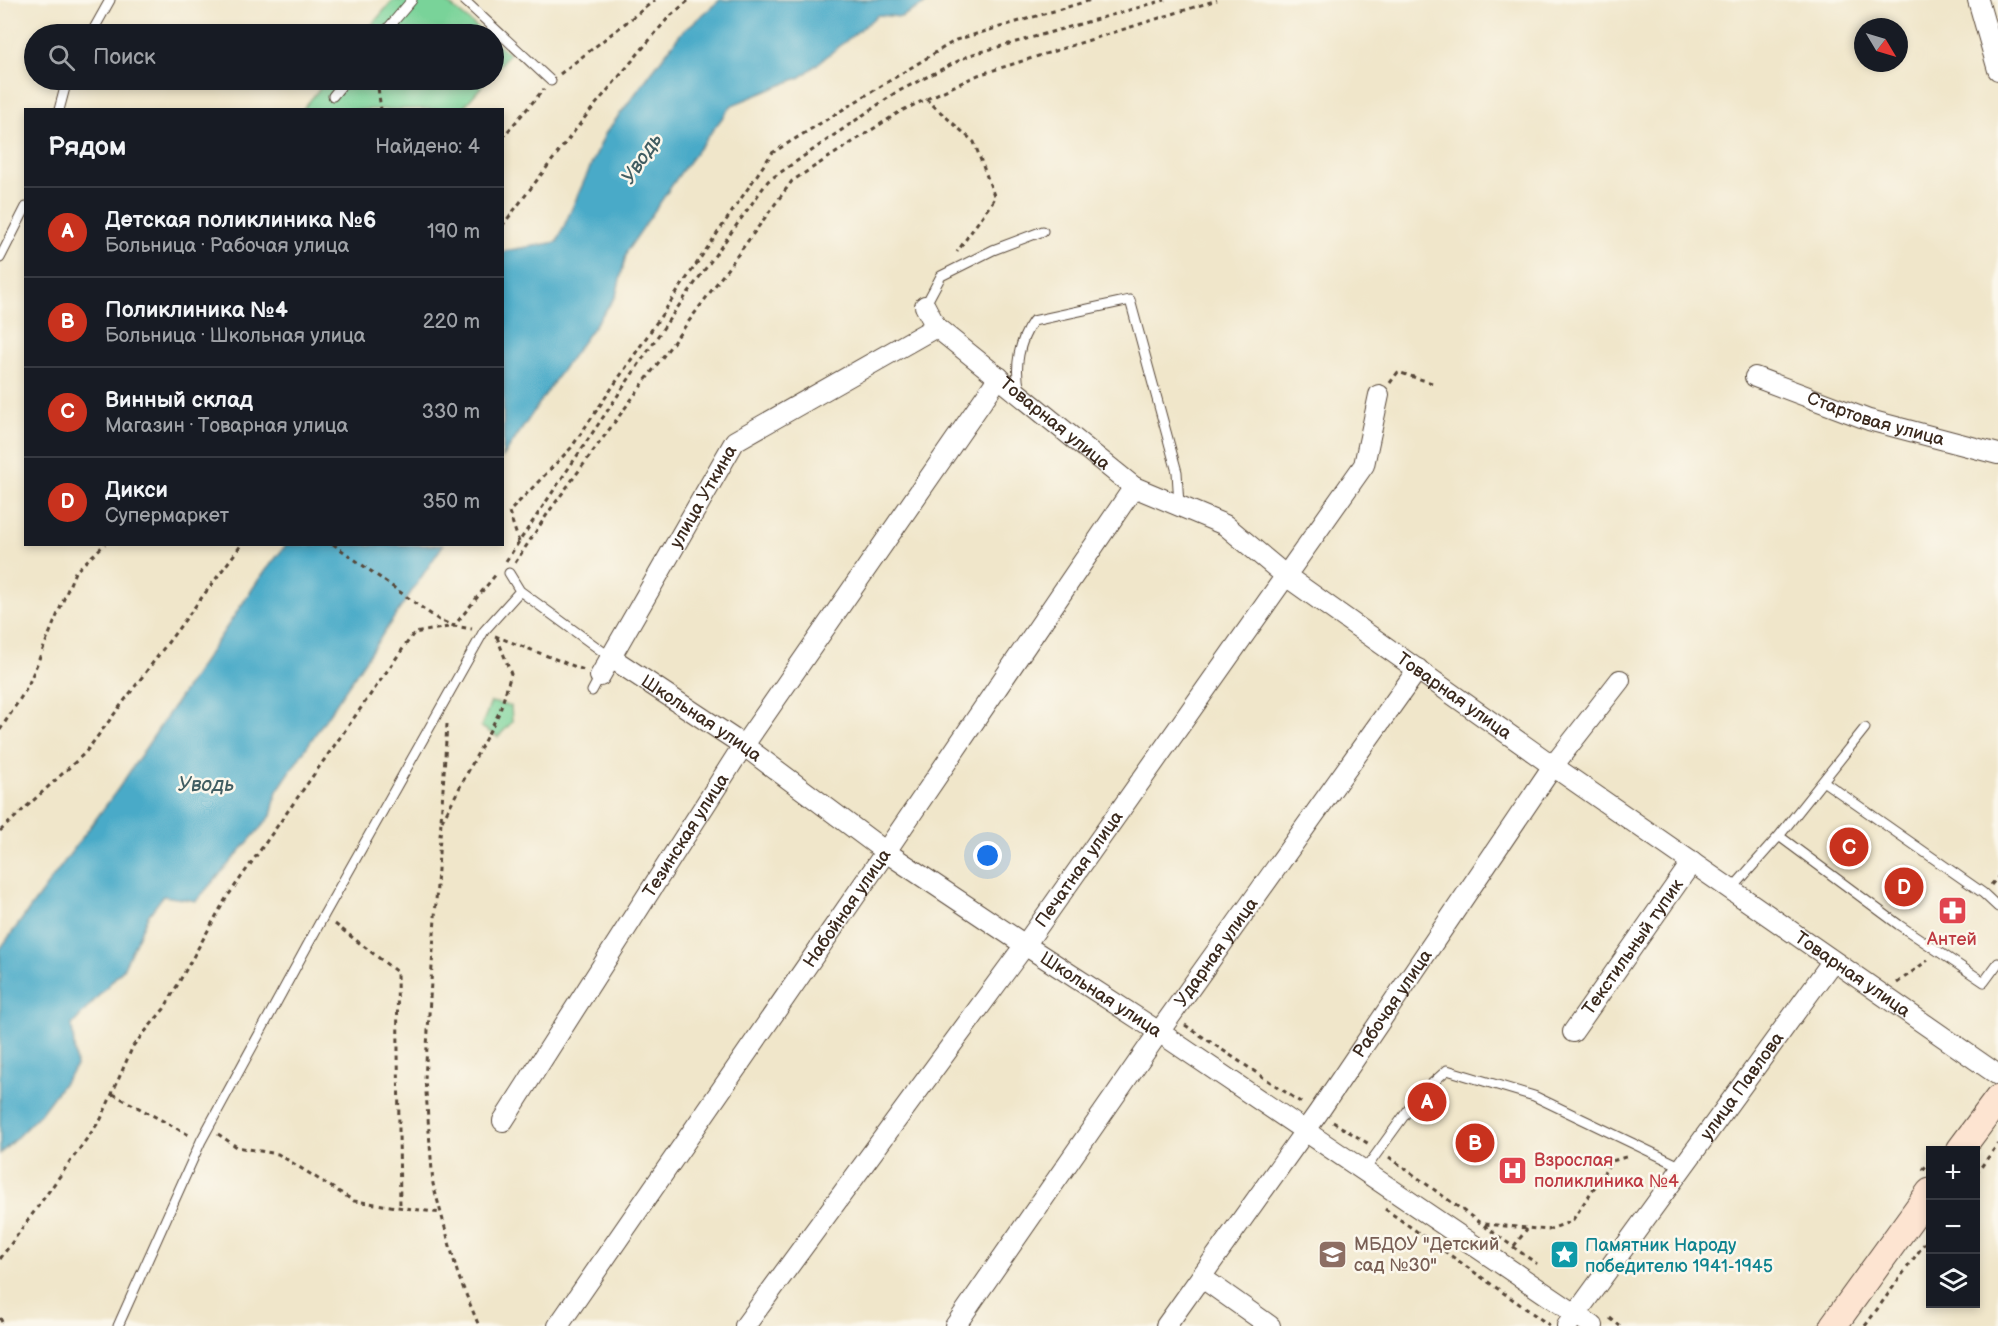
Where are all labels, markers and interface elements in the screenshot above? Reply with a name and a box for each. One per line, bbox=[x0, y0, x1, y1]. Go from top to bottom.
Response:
north arrow bbox=[1854, 18, 1908, 72]
search box bbox=[24, 24, 504, 90]
icon: search bbox=[45, 41, 78, 74]
text: Поиск bbox=[93, 44, 156, 71]
water label: Уводь bbox=[616, 129, 668, 189]
text: Рядом bbox=[48, 132, 126, 163]
text: Найдено: 4 bbox=[375, 135, 480, 159]
text: Детская поликлиника №6 bbox=[105, 207, 376, 234]
text: A bbox=[61, 220, 74, 244]
text: 190 m bbox=[427, 220, 480, 244]
text: Больница · Рабочая улица bbox=[105, 234, 349, 258]
text: Поликлиника №4 bbox=[105, 297, 288, 324]
text: B bbox=[60, 310, 75, 334]
text: 220 m bbox=[423, 310, 480, 334]
text: Больница · Школьная улица bbox=[105, 324, 366, 348]
street label: Товарная улица bbox=[996, 373, 1115, 475]
text: Винный склад bbox=[105, 387, 253, 414]
street label: Стартовая улица bbox=[1804, 388, 1947, 451]
text: C bbox=[60, 400, 75, 424]
text: 330 m bbox=[422, 400, 480, 424]
text: Магазин · Товарная улица bbox=[105, 414, 348, 438]
street label: улица Уткина bbox=[666, 441, 742, 552]
text: Дикси bbox=[105, 477, 168, 504]
text: D bbox=[61, 490, 74, 514]
text: 350 m bbox=[423, 490, 480, 514]
text: Супермаркет bbox=[105, 504, 229, 528]
street label: Товарная улица bbox=[1393, 648, 1516, 744]
street label: Школьная улица bbox=[637, 671, 766, 767]
street label: Тезинская улица bbox=[639, 769, 734, 902]
water label: Уводь bbox=[178, 773, 234, 797]
street label: Печатная улица bbox=[1031, 807, 1128, 931]
pin: C bbox=[1830, 824, 1868, 870]
your location bbox=[973, 841, 1002, 870]
street label: Набойная улица bbox=[799, 845, 896, 972]
pin: D bbox=[1884, 864, 1924, 910]
street label: Текстильный тупик bbox=[1578, 875, 1688, 1019]
street label: Ударная улица bbox=[1170, 893, 1263, 1011]
pharmacy icon: Антей bbox=[1936, 894, 1968, 926]
street label: Товарная улица bbox=[1791, 927, 1914, 1022]
place label: Антей bbox=[1926, 929, 1977, 950]
street label: Рабочая улица bbox=[1349, 945, 1437, 1062]
street label: Школьная улица bbox=[1036, 948, 1166, 1042]
street label: улица Павлова bbox=[1696, 1028, 1789, 1144]
pin: A bbox=[1408, 1080, 1446, 1124]
pin: B bbox=[1456, 1120, 1494, 1166]
map controls bbox=[1926, 1146, 1980, 1308]
button: + bbox=[1926, 1146, 1980, 1200]
place label: Взрослая поликлиника №4 bbox=[1534, 1150, 1679, 1192]
hospital icon: Взрослая поликлиника №4 bbox=[1497, 1154, 1529, 1186]
button: − bbox=[1926, 1200, 1980, 1254]
place label: МБДОУ "Детский сад №30" bbox=[1354, 1234, 1499, 1276]
place label: Памятник Народу победителю 1941-1945 bbox=[1585, 1235, 1773, 1277]
school or university icon: МБДОУ "Детский сад №30" bbox=[1317, 1238, 1349, 1270]
place icon: Памятник Народу победителю 1941-1945 bbox=[1548, 1239, 1580, 1271]
button: layers bbox=[1926, 1254, 1980, 1308]

